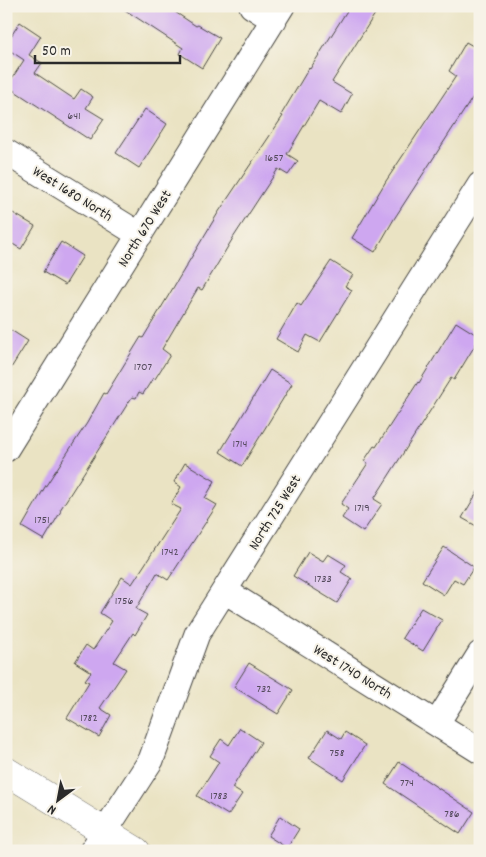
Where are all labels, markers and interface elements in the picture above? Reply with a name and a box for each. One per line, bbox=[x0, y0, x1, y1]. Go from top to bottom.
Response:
scale bar bbox=[35, 32, 180, 64]
text: 50 m bbox=[42, 41, 71, 63]
house number: 641 bbox=[67, 108, 81, 125]
house number: 1657 bbox=[265, 150, 284, 167]
street label: West 1680 North bbox=[28, 161, 116, 228]
street label: North 670 West bbox=[113, 186, 178, 272]
house number: 1707 bbox=[134, 359, 153, 376]
house number: 1714 bbox=[233, 436, 247, 453]
street label: North 725 West bbox=[244, 471, 308, 555]
house number: 1719 bbox=[354, 500, 370, 517]
house number: 1751 bbox=[34, 512, 50, 529]
house number: 1742 bbox=[161, 544, 179, 561]
house number: 1733 bbox=[314, 571, 332, 588]
house number: 1756 bbox=[115, 593, 133, 610]
street label: West 1740 North bbox=[308, 640, 396, 706]
house number: 732 bbox=[256, 681, 272, 698]
house number: 1782 bbox=[80, 710, 98, 727]
house number: 758 bbox=[330, 745, 345, 762]
north arrow bbox=[32, 774, 82, 824]
house number: 774 bbox=[400, 775, 414, 792]
house number: 1783 bbox=[210, 788, 228, 805]
text: N bbox=[44, 799, 60, 820]
house number: 786 bbox=[444, 806, 460, 823]

